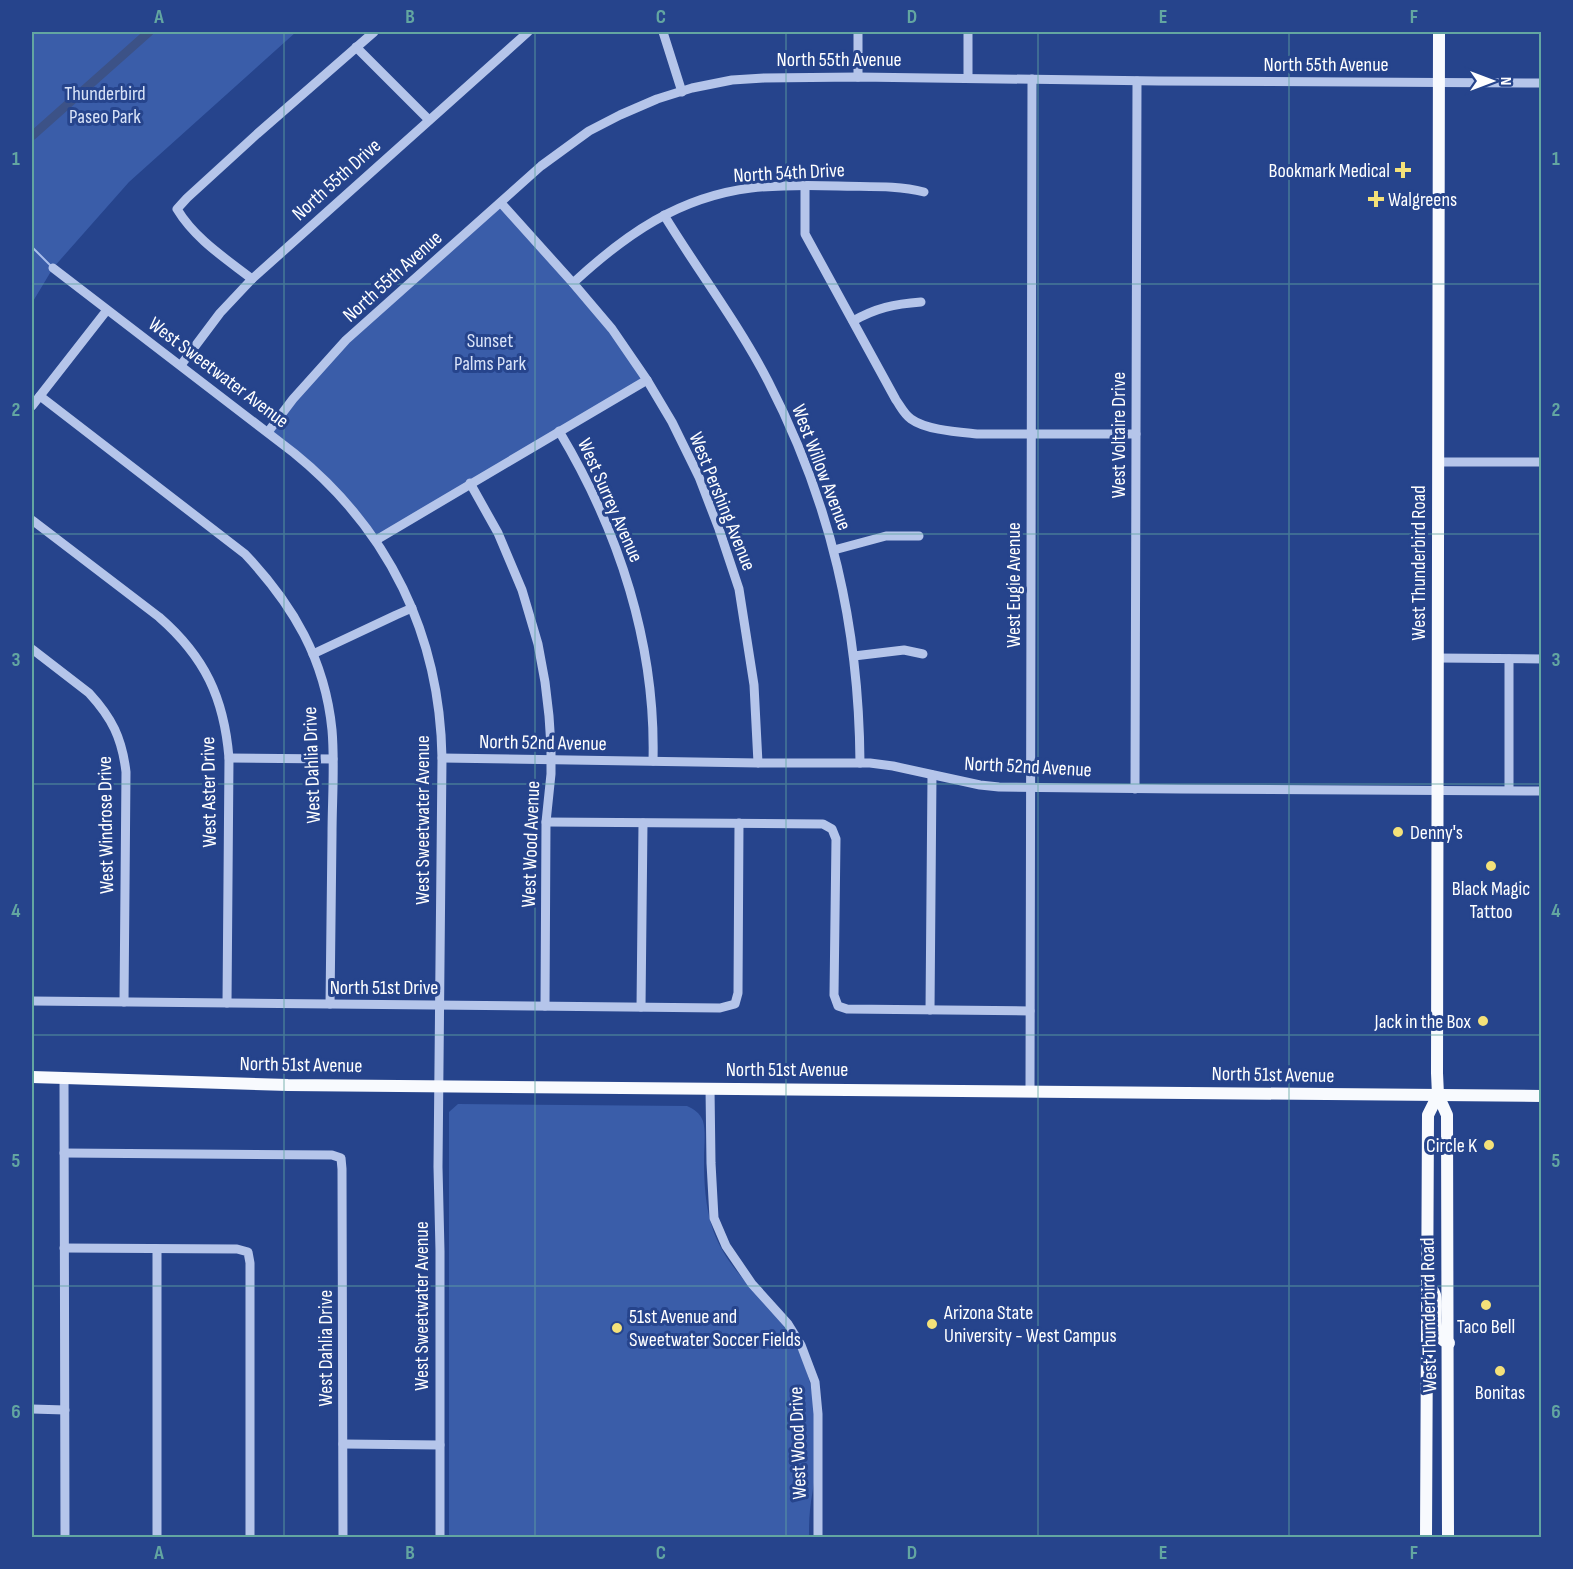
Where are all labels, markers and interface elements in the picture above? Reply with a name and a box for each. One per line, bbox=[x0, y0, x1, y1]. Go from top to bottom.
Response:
text: A bbox=[153, 5, 164, 29]
text: B bbox=[405, 5, 415, 29]
text: C bbox=[656, 5, 666, 29]
text: D bbox=[907, 5, 917, 29]
text: E bbox=[1159, 5, 1167, 29]
text: F bbox=[1410, 5, 1418, 29]
street label: North 55th Avenue bbox=[776, 48, 902, 72]
north arrow bbox=[1462, 51, 1522, 111]
street label: North 55th Avenue bbox=[1263, 53, 1389, 77]
text: N bbox=[1496, 77, 1515, 85]
park label: Thunderbird Paseo Park bbox=[64, 82, 146, 129]
street label: North 55th Drive bbox=[287, 134, 386, 226]
text: 1 bbox=[12, 147, 20, 171]
text: 1 bbox=[1552, 147, 1560, 171]
street label: North 54th Drive bbox=[733, 158, 845, 188]
place label: Bookmark Medical bbox=[1269, 159, 1390, 183]
marker: Bookmark Medical bbox=[1394, 161, 1412, 179]
place label: Walgreens bbox=[1388, 188, 1457, 212]
marker: Walgreens bbox=[1369, 192, 1383, 206]
street label: North 55th Avenue bbox=[338, 226, 447, 328]
street label: West Sweetwater Avenue bbox=[143, 312, 293, 433]
park label: Sunset Palms Park bbox=[454, 329, 526, 376]
street label: West Voltaire Drive bbox=[1107, 372, 1131, 498]
text: 2 bbox=[12, 398, 20, 422]
text: 2 bbox=[1552, 398, 1560, 422]
street label: West Willow Avenue bbox=[786, 401, 856, 534]
street label: West Pershing Avenue bbox=[683, 429, 761, 574]
street label: West Surrey Avenue bbox=[572, 435, 648, 566]
street label: West Thunderbird Road bbox=[1407, 486, 1431, 641]
street label: West Eugie Avenue bbox=[1002, 522, 1026, 648]
text: 3 bbox=[12, 648, 21, 672]
text: 3 bbox=[1552, 648, 1561, 672]
street label: West Dahlia Drive bbox=[298, 706, 326, 824]
street label: North 52nd Avenue bbox=[479, 730, 607, 756]
street label: West Sweetwater Avenue bbox=[411, 735, 435, 905]
street label: West Aster Drive bbox=[196, 736, 222, 848]
street label: North 52nd Avenue bbox=[964, 752, 1092, 782]
street label: West Windrose Drive bbox=[93, 756, 119, 894]
street label: West Wood Avenue bbox=[517, 780, 545, 908]
place label: Denny's bbox=[1410, 821, 1463, 845]
marker: Denny's bbox=[1391, 825, 1405, 839]
marker: Black Magic Tattoo bbox=[1484, 859, 1498, 873]
place label: Black Magic Tattoo bbox=[1452, 877, 1530, 924]
text: 4 bbox=[11, 899, 21, 923]
text: 4 bbox=[1551, 899, 1561, 923]
street label: North 51st Drive bbox=[330, 976, 438, 1000]
place label: Jack in the Box bbox=[1374, 1010, 1471, 1034]
marker: Jack in the Box bbox=[1476, 1014, 1490, 1028]
street label: North 51st Avenue bbox=[239, 1052, 363, 1078]
street label: North 51st Avenue bbox=[726, 1058, 848, 1082]
street label: North 51st Avenue bbox=[1211, 1062, 1335, 1088]
place label: Circle K bbox=[1426, 1134, 1477, 1158]
marker: Circle K bbox=[1482, 1138, 1496, 1152]
text: 5 bbox=[12, 1149, 21, 1173]
text: 5 bbox=[1552, 1149, 1561, 1173]
street label: West Sweetwater Avenue bbox=[410, 1221, 434, 1391]
street label: West Thunderbird Road bbox=[1416, 1237, 1442, 1393]
street label: West Dahlia Drive bbox=[314, 1290, 338, 1406]
marker: Taco Bell bbox=[1479, 1298, 1493, 1312]
place label: Arizona State University - West Campus bbox=[943, 1301, 1117, 1348]
place label: 51st Avenue and Sweetwater Soccer Fields bbox=[629, 1305, 801, 1352]
place label: Taco Bell bbox=[1457, 1315, 1515, 1339]
marker: Arizona State University - West Campus bbox=[925, 1317, 939, 1331]
marker: 51st Avenue and Sweetwater Soccer Fields bbox=[610, 1321, 624, 1335]
marker: Bonitas bbox=[1493, 1364, 1507, 1378]
place label: Bonitas bbox=[1475, 1381, 1525, 1405]
street label: West Wood Drive bbox=[784, 1386, 812, 1500]
text: 6 bbox=[11, 1400, 21, 1424]
text: 6 bbox=[1551, 1400, 1561, 1424]
text: A bbox=[153, 1541, 164, 1565]
text: B bbox=[405, 1541, 415, 1565]
text: C bbox=[656, 1541, 666, 1565]
text: D bbox=[907, 1541, 917, 1565]
text: E bbox=[1159, 1541, 1167, 1565]
text: F bbox=[1410, 1541, 1418, 1565]

